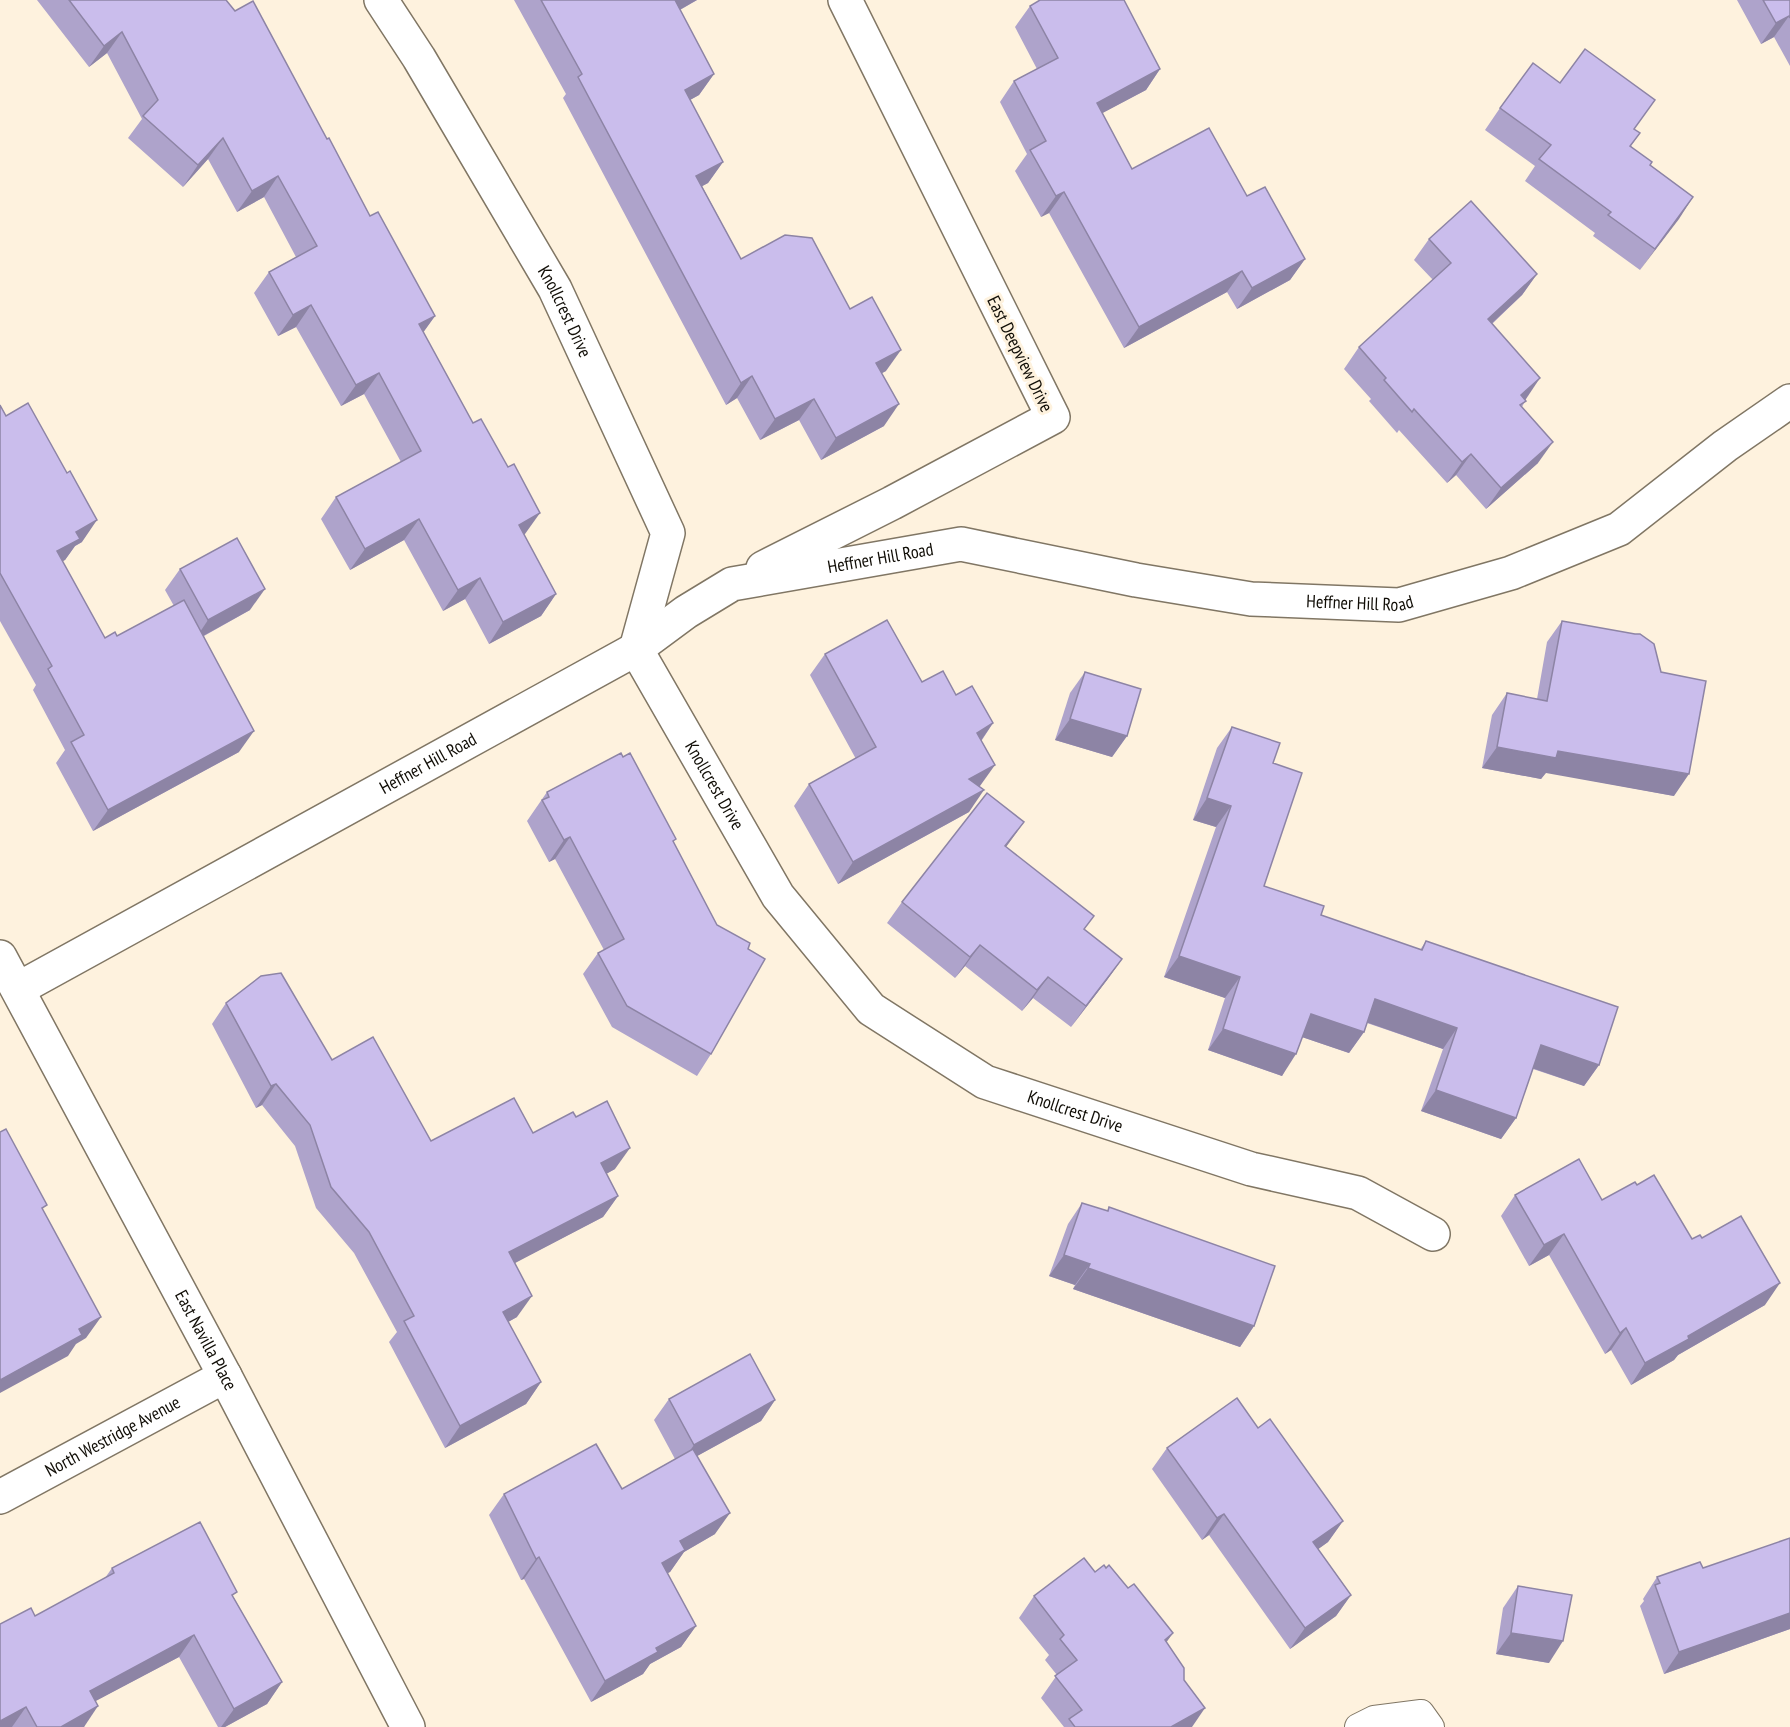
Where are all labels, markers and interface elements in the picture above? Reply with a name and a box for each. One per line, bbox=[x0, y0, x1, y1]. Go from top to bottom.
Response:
street label: Knollcrest Drive bbox=[533, 261, 597, 361]
street label: East Deepview Drive bbox=[982, 292, 1059, 416]
street label: Heffner Hill Road bbox=[826, 537, 935, 578]
street label: Heffner Hill Road bbox=[1306, 589, 1416, 616]
street label: Heffner Hill Road bbox=[375, 727, 480, 799]
street label: Knollcrest Drive bbox=[680, 737, 750, 834]
street label: Knollcrest Drive bbox=[1025, 1085, 1126, 1137]
street label: East Navilla Place bbox=[170, 1286, 242, 1394]
street label: North Westridge Avenue bbox=[41, 1390, 184, 1482]

